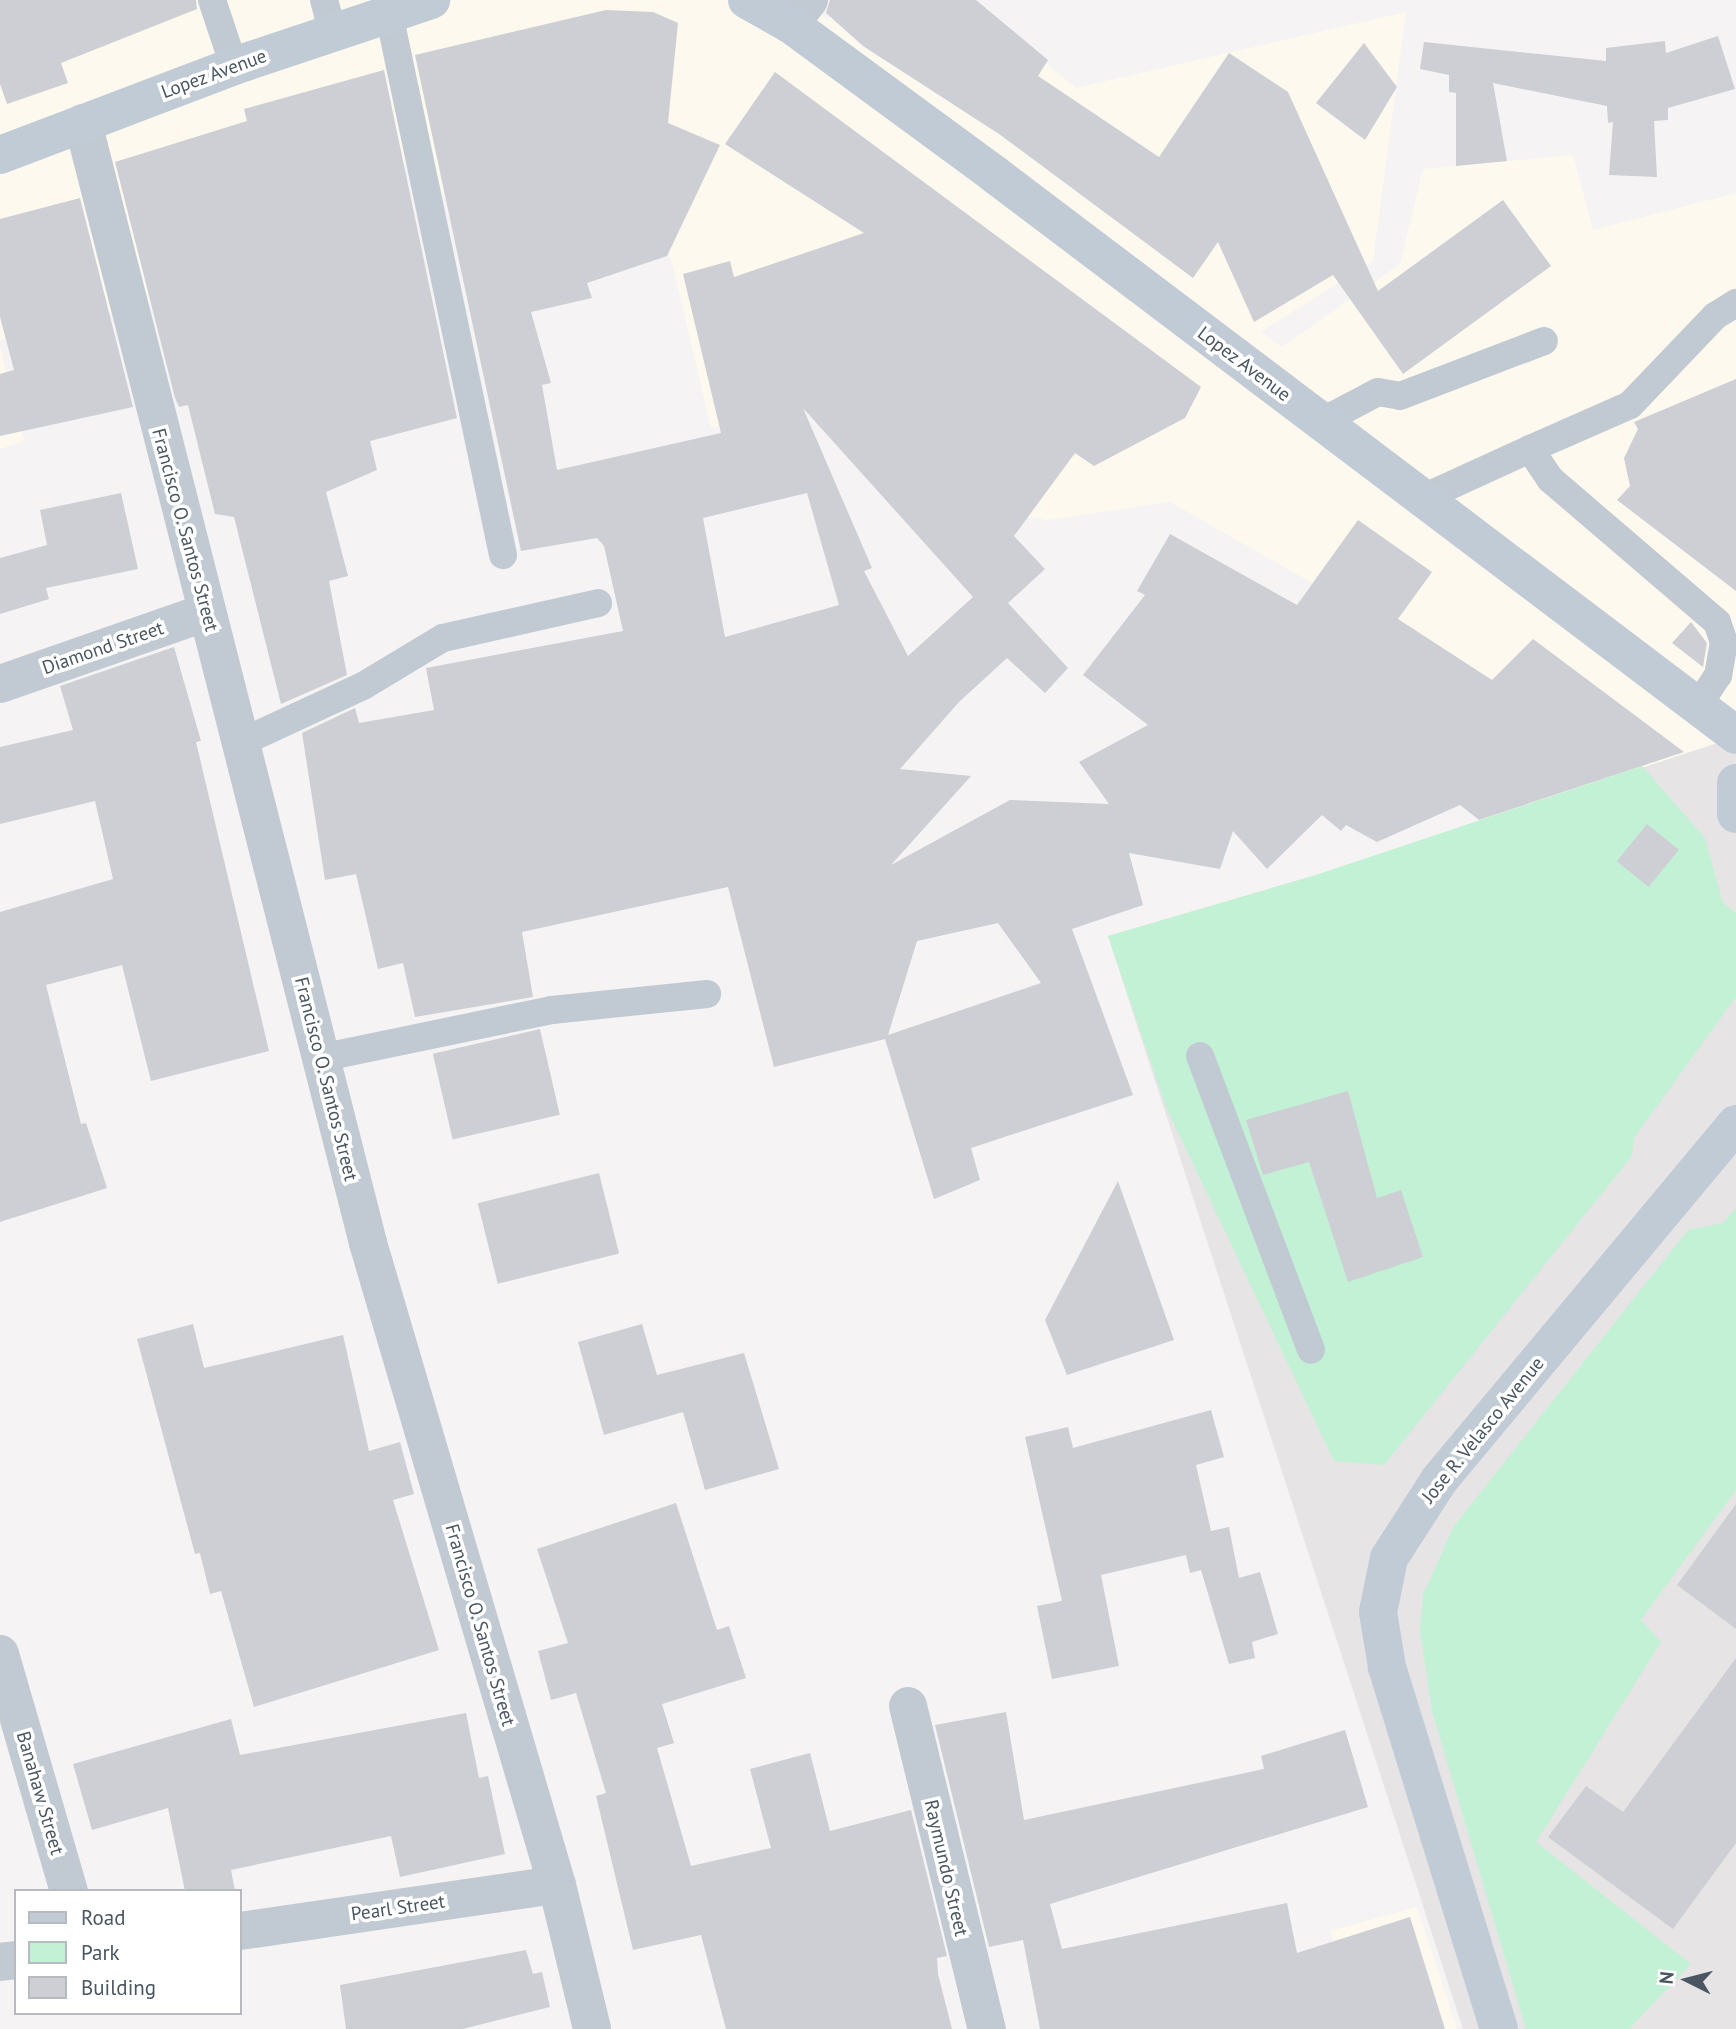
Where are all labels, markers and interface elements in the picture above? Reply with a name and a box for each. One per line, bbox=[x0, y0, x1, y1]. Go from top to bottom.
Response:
street label: Lopez Avenue bbox=[158, 44, 270, 104]
street label: Lopez Avenue bbox=[1193, 321, 1295, 407]
street label: Francisco O. Santos Street bbox=[147, 425, 223, 635]
street label: Diamond Street bbox=[39, 617, 167, 679]
street label: Francisco O. Santos Street bbox=[289, 974, 363, 1184]
street label: Jose R. Velasco Avenue bbox=[1416, 1351, 1550, 1509]
street label: Francisco O. Santos Street bbox=[440, 1521, 520, 1729]
street label: Banahaw Street bbox=[11, 1728, 69, 1858]
street label: Raymundo Street bbox=[919, 1797, 973, 1939]
legend bbox=[14, 1889, 242, 2015]
street label: Pearl Street bbox=[350, 1890, 446, 1926]
text: Road bbox=[81, 1904, 125, 1931]
text: Park bbox=[81, 1939, 120, 1966]
north arrow bbox=[1652, 1945, 1722, 2015]
text: N bbox=[1654, 1970, 1679, 1985]
text: Building bbox=[81, 1974, 156, 2001]

